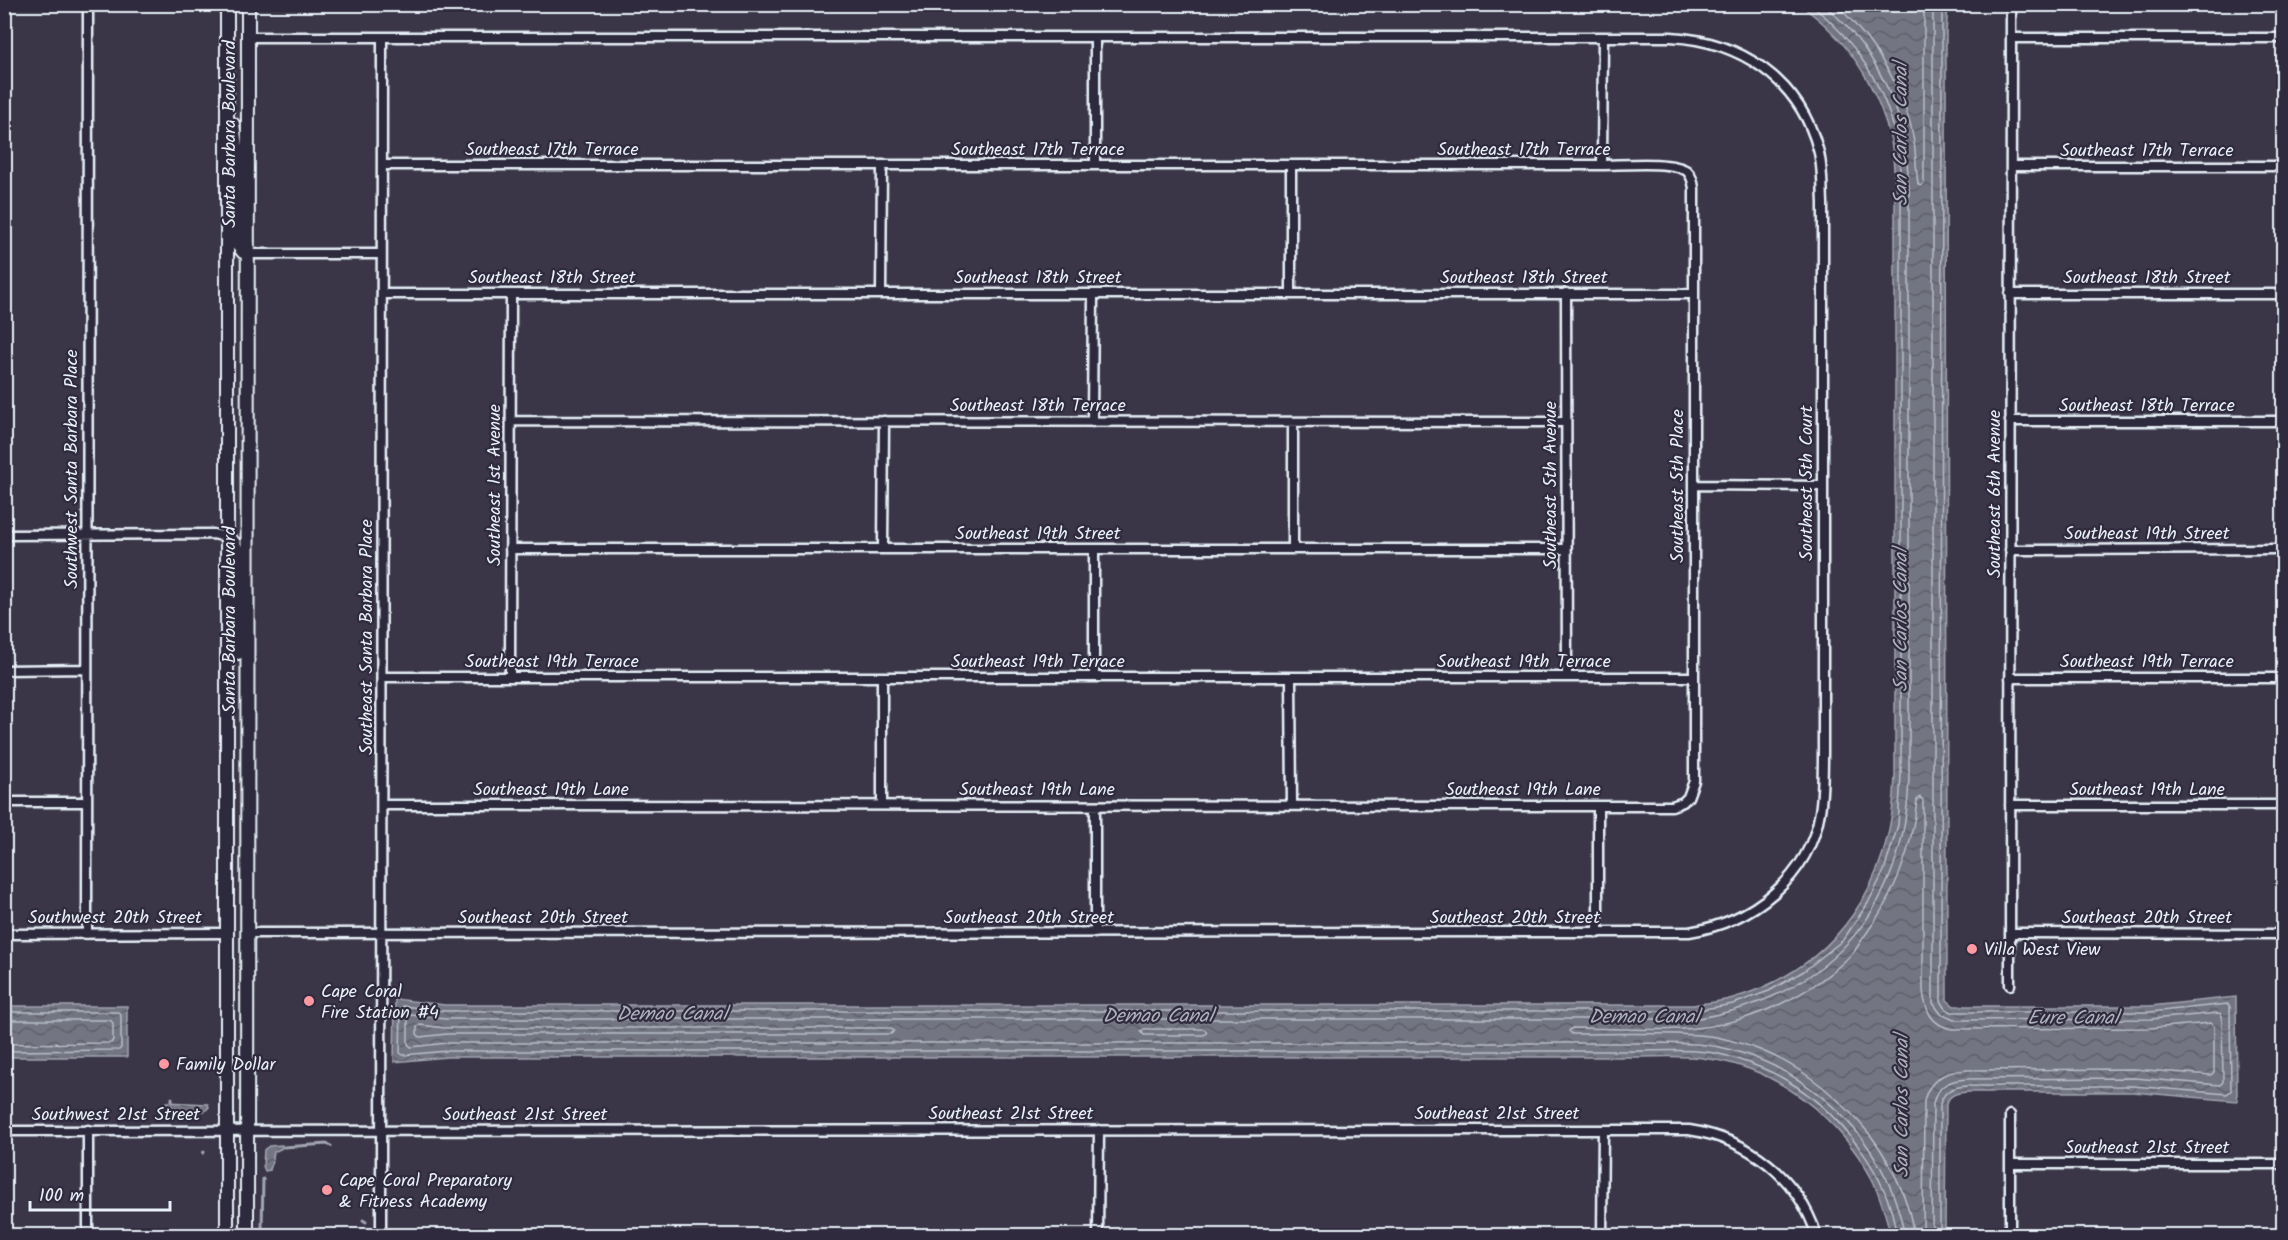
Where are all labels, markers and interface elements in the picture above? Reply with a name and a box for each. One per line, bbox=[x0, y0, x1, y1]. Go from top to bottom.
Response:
street label: Santa Barbara Boulevard bbox=[216, 39, 245, 228]
water label: San Carlos Canal bbox=[1886, 58, 1918, 206]
street label: Southeast 17th Terrace bbox=[465, 136, 639, 165]
street label: Southeast 17th Terrace bbox=[951, 136, 1125, 165]
street label: Southeast 17th Terrace bbox=[1437, 136, 1611, 165]
street label: Southeast 17th Terrace bbox=[2060, 137, 2234, 166]
street label: Southeast 18th Street bbox=[468, 264, 637, 293]
street label: Southeast 18th Street bbox=[954, 264, 1123, 293]
street label: Southeast 18th Street bbox=[1440, 264, 1609, 293]
street label: Southeast 18th Street bbox=[2063, 264, 2232, 293]
street label: Southwest Santa Barbara Place bbox=[58, 349, 87, 589]
street label: Southeast 18th Terrace bbox=[950, 392, 1126, 421]
street label: Southeast 18th Terrace bbox=[2059, 392, 2235, 421]
street label: Southeast 5th Avenue bbox=[1537, 401, 1566, 569]
street label: Southeast 1st Avenue bbox=[481, 404, 510, 566]
street label: Southeast 5th Court bbox=[1793, 404, 1822, 561]
street label: Southeast 5th Place bbox=[1664, 409, 1693, 563]
street label: Southeast 6th Avenue bbox=[1981, 410, 2010, 578]
street label: Southeast Santa Barbara Place bbox=[353, 519, 382, 755]
street label: Southeast 19th Street bbox=[955, 520, 1122, 549]
street label: Southeast 19th Street bbox=[2064, 520, 2231, 549]
street label: Santa Barbara Boulevard bbox=[216, 525, 245, 714]
water label: San Carlos Canal bbox=[1886, 544, 1918, 692]
street label: Southeast 19th Terrace bbox=[465, 648, 639, 677]
street label: Southeast 19th Terrace bbox=[951, 648, 1125, 677]
street label: Southeast 19th Terrace bbox=[1437, 648, 1611, 677]
street label: Southeast 19th Terrace bbox=[2060, 648, 2234, 677]
street label: Southeast 19th Lane bbox=[473, 776, 629, 805]
street label: Southeast 19th Lane bbox=[959, 776, 1115, 805]
street label: Southeast 19th Lane bbox=[1445, 776, 1601, 805]
street label: Southeast 19th Lane bbox=[2069, 776, 2225, 805]
street label: Southwest 20th Street bbox=[28, 904, 203, 933]
street label: Southeast 20th Street bbox=[458, 904, 629, 933]
street label: Southeast 20th Street bbox=[944, 904, 1115, 933]
street label: Southeast 20th Street bbox=[1430, 904, 1601, 933]
street label: Southeast 20th Street bbox=[2062, 904, 2233, 933]
place label: Villa West View bbox=[1984, 936, 2101, 965]
marker: Villa West View bbox=[1965, 942, 1979, 956]
place label: Cape Coral Fire Station #4 bbox=[321, 978, 439, 1028]
marker: Cape Coral Fire Station #4 bbox=[302, 994, 316, 1008]
water label: Demao Canal bbox=[617, 999, 731, 1031]
water label: Demao Canal bbox=[1103, 1001, 1217, 1033]
water label: Demao Canal bbox=[1589, 1002, 1703, 1034]
water label: Eure Canal bbox=[2027, 1003, 2123, 1035]
water label: San Carlos Canal bbox=[1887, 1030, 1919, 1178]
place label: Family Dollar bbox=[176, 1051, 277, 1080]
marker: Family Dollar bbox=[157, 1057, 171, 1071]
street label: Southeast 21st Street bbox=[929, 1100, 1095, 1129]
street label: Southeast 21st Street bbox=[1415, 1100, 1581, 1129]
street label: Southwest 21st Street bbox=[32, 1101, 201, 1130]
street label: Southeast 21st Street bbox=[443, 1101, 609, 1130]
street label: Southeast 21st Street bbox=[2065, 1134, 2231, 1163]
place label: Cape Coral Preparatory & Fitness Academy bbox=[339, 1167, 512, 1217]
scale bar bbox=[30, 1174, 170, 1212]
text: 100 m bbox=[39, 1182, 84, 1211]
marker: Cape Coral Preparatory & Fitness Academy bbox=[320, 1183, 334, 1197]

